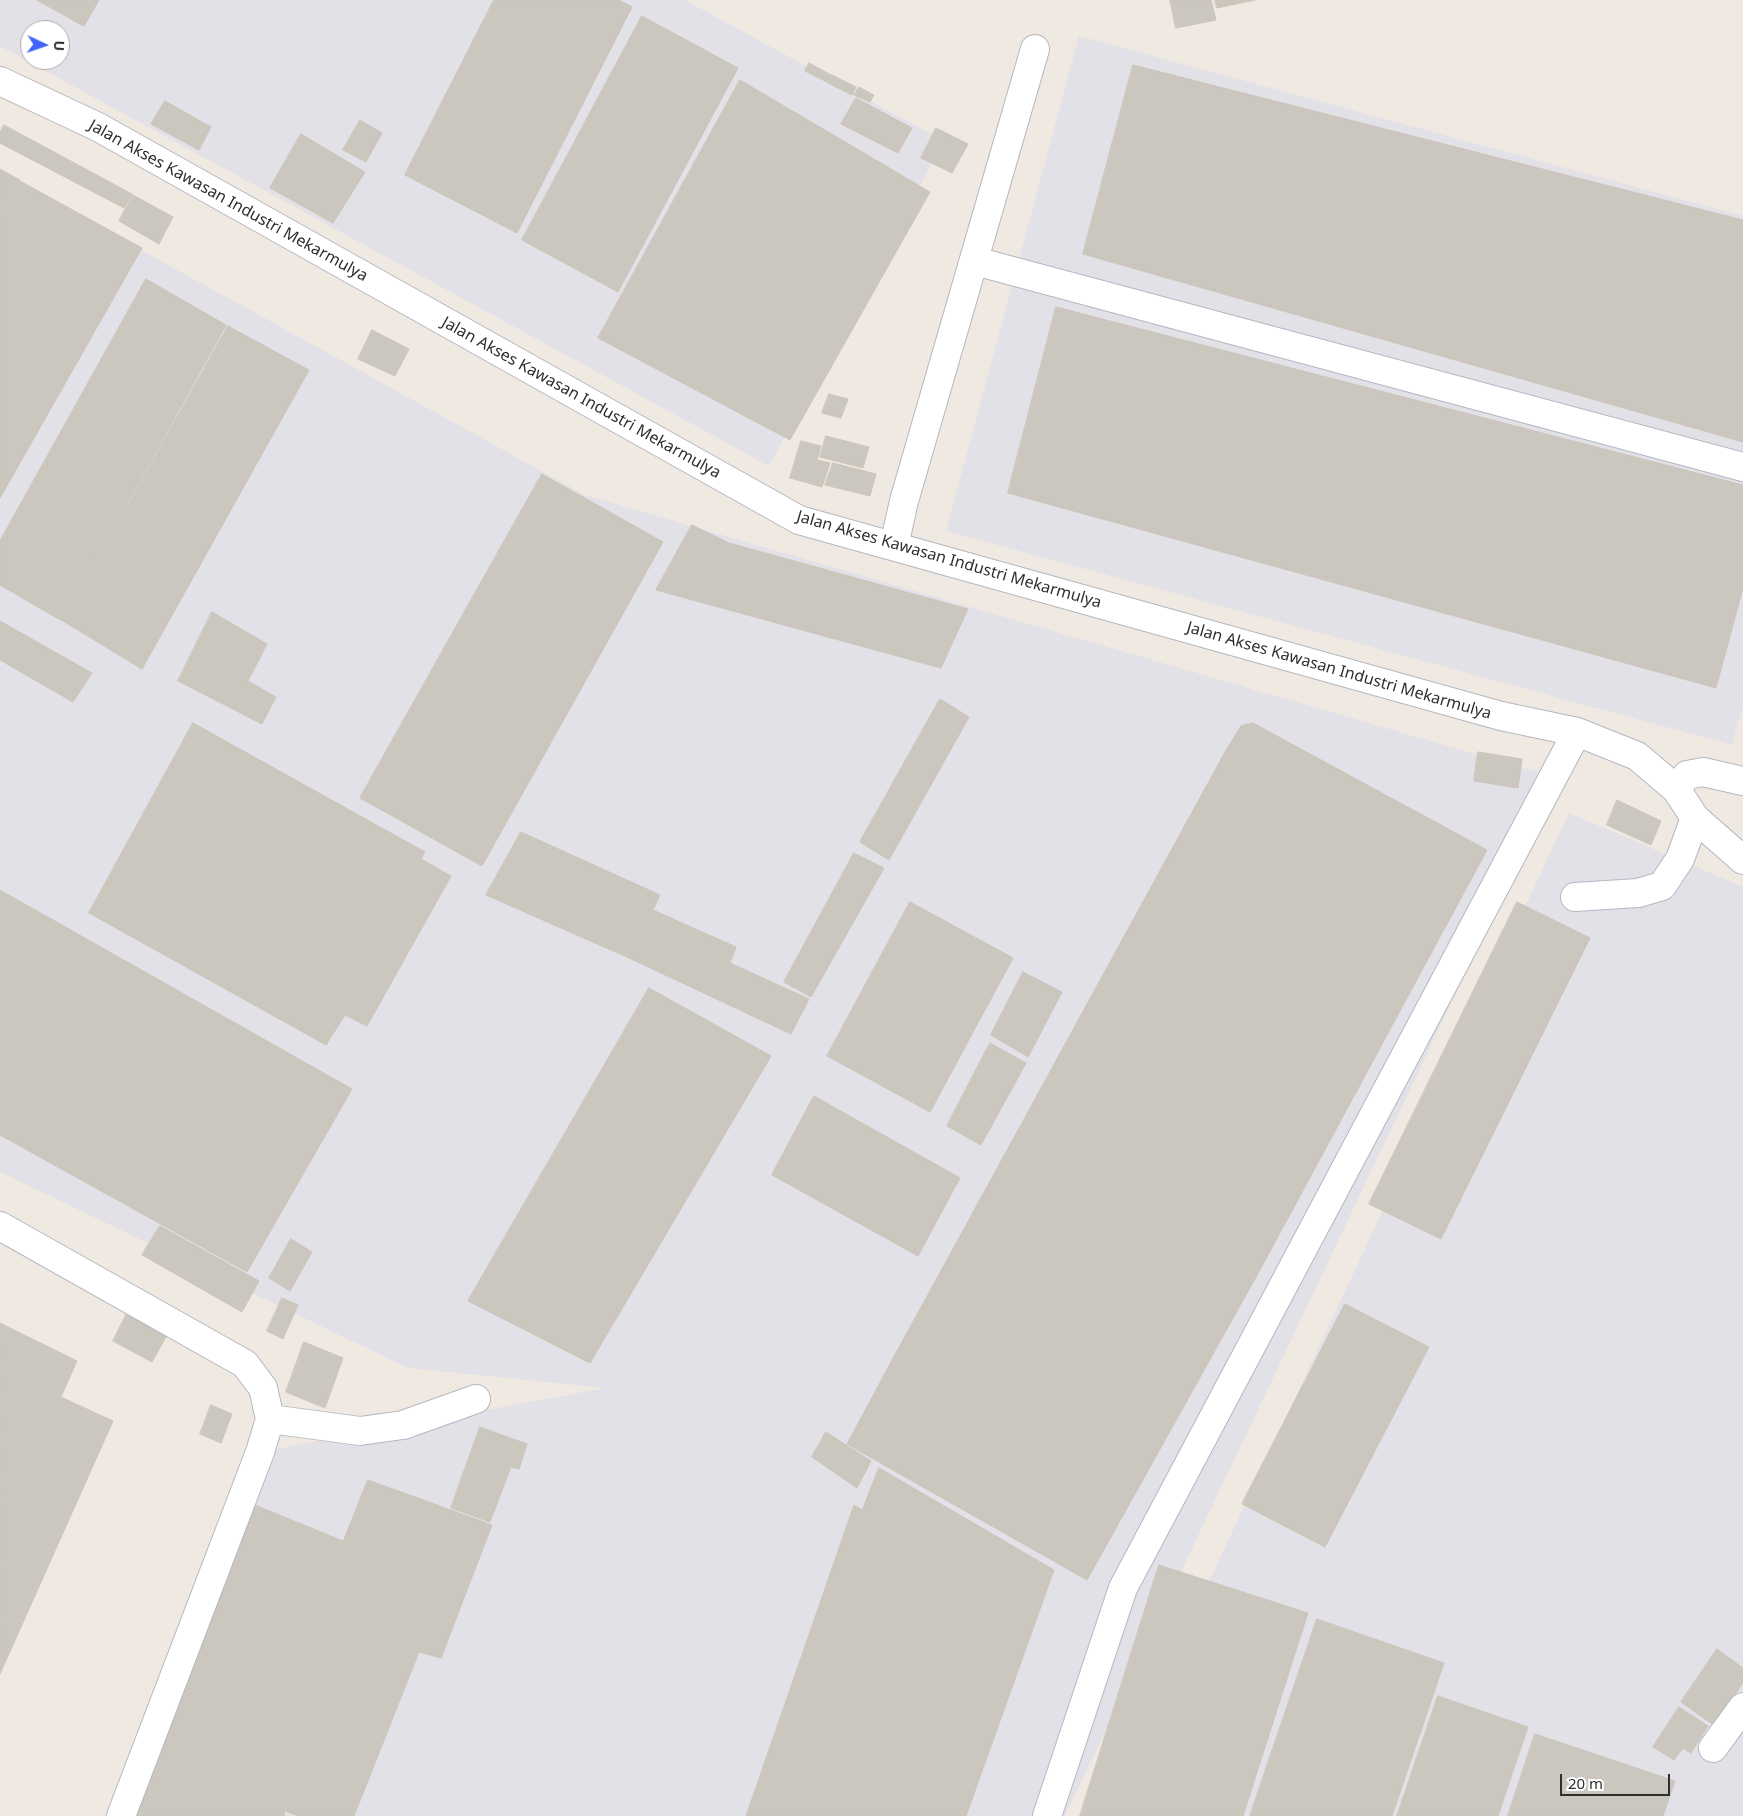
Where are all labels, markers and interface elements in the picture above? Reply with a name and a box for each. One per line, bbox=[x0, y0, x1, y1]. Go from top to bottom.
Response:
north arrow bbox=[20, 20, 70, 70]
text: U bbox=[50, 40, 69, 52]
street label: Jalan Akses Kawasan Industri Mekarmulya bbox=[85, 116, 371, 286]
street label: Jalan Akses Kawasan Industri Mekarmulya bbox=[438, 313, 724, 483]
street label: Jalan Akses Kawasan Industri Mekarmulya bbox=[794, 507, 1104, 613]
street label: Jalan Akses Kawasan Industri Mekarmulya bbox=[1184, 618, 1494, 724]
scale bar bbox=[1563, 1764, 1673, 1796]
text: 20 m bbox=[1568, 1773, 1603, 1793]

